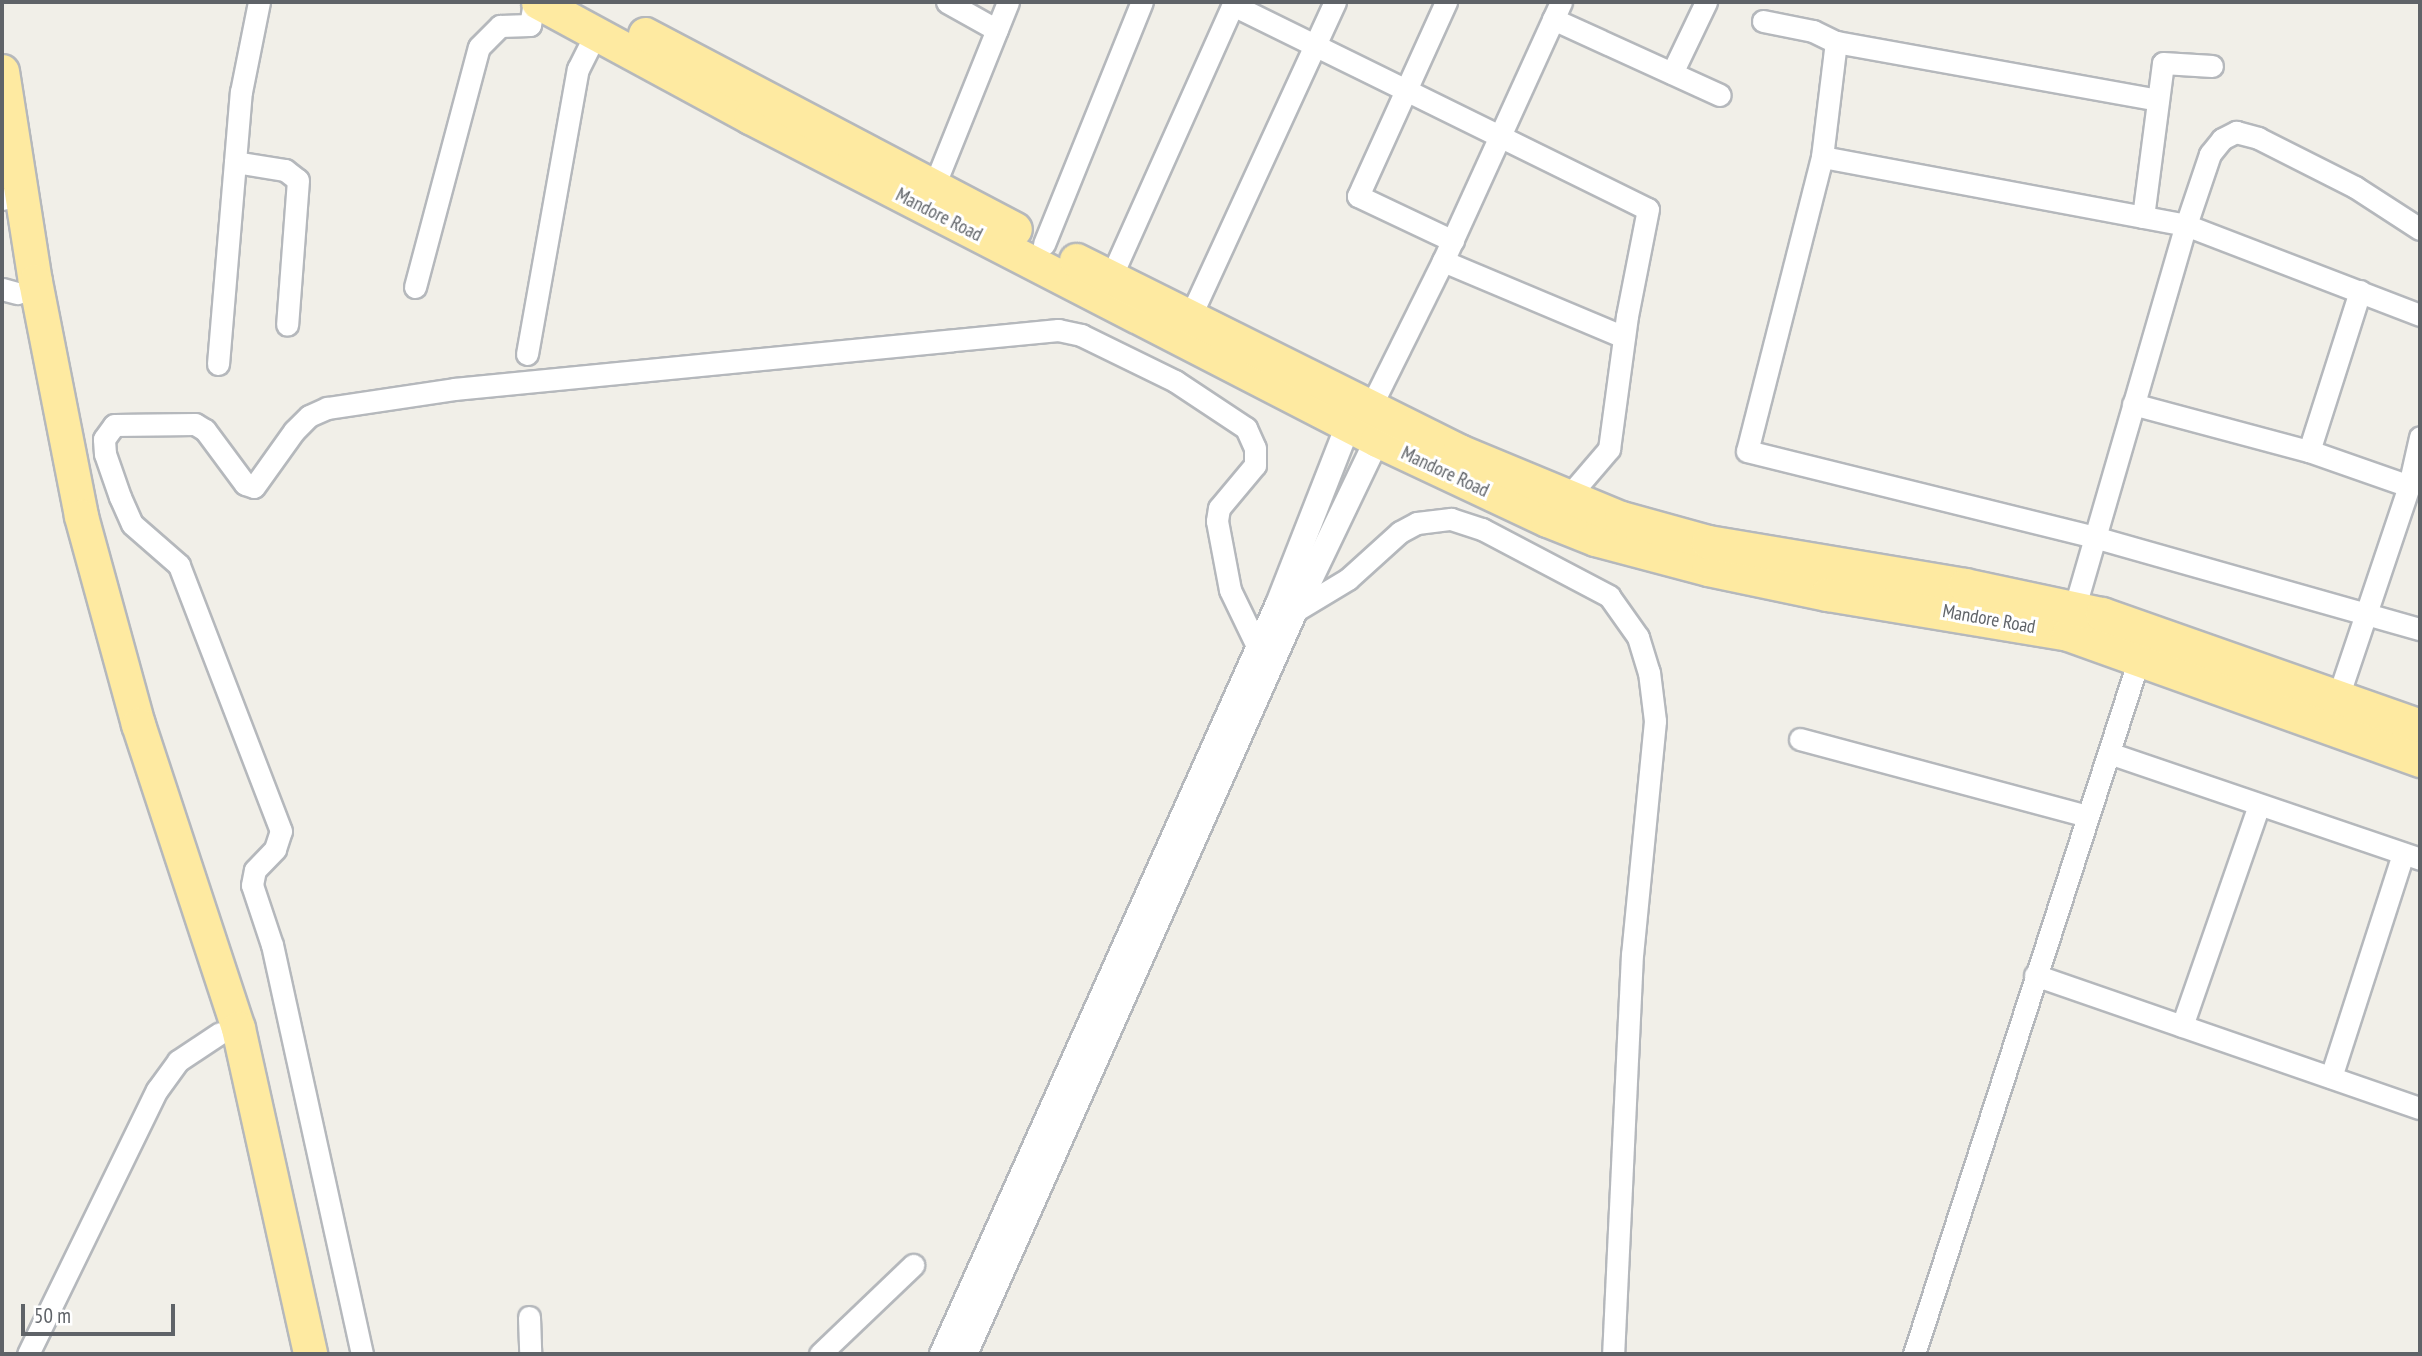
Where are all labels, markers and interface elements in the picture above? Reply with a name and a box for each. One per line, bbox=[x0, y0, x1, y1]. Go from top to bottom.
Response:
street label: Mandore Road bbox=[892, 184, 986, 246]
street label: Mandore Road bbox=[1398, 442, 1492, 502]
street label: Mandore Road bbox=[1941, 600, 2037, 638]
scale bar bbox=[24, 1290, 178, 1334]
text: 50 m bbox=[34, 1302, 71, 1329]

